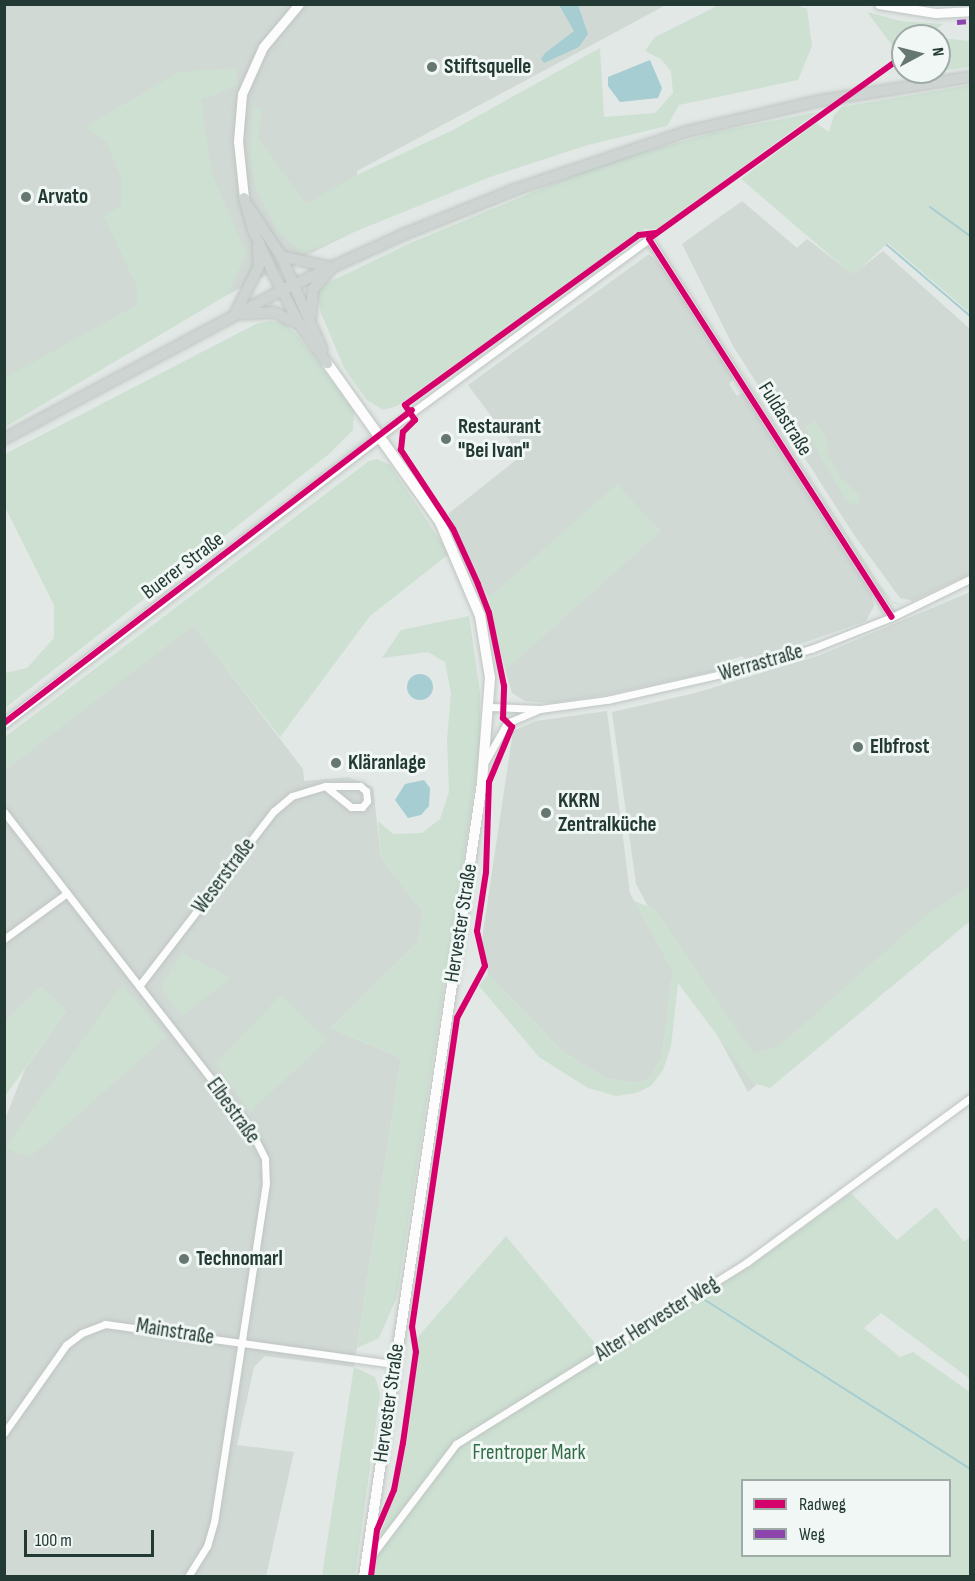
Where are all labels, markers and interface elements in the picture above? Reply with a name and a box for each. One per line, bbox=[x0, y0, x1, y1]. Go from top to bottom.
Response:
north arrow bbox=[891, 24, 951, 84]
text: N bbox=[927, 47, 947, 57]
place label: Stiftsquelle bbox=[444, 54, 531, 80]
marker: Stiftsquelle bbox=[425, 60, 439, 74]
place label: Arvato bbox=[38, 184, 88, 210]
marker: Arvato bbox=[19, 190, 33, 204]
street label: Fuldastraße bbox=[752, 377, 818, 461]
place label: Restaurant "Bei Ivan" bbox=[458, 414, 541, 464]
marker: Restaurant "Bei Ivan" bbox=[439, 432, 453, 446]
street label: Buerer Straße bbox=[137, 527, 229, 605]
street label: Werrastraße bbox=[716, 639, 806, 687]
place label: Elbfrost bbox=[870, 734, 929, 760]
marker: Elbfrost bbox=[851, 740, 865, 754]
place label: Kläranlage bbox=[348, 750, 426, 776]
marker: Kläranlage bbox=[329, 756, 343, 770]
place label: KKRN Zentralküche bbox=[558, 788, 657, 838]
marker: KKRN Zentralküche bbox=[539, 806, 553, 820]
street label: Weserstraße bbox=[187, 833, 261, 919]
street label: Hervester Straße bbox=[439, 862, 483, 984]
street label: Elbestraße bbox=[201, 1073, 265, 1149]
place label: Technomarl bbox=[196, 1246, 283, 1272]
marker: Technomarl bbox=[177, 1252, 191, 1266]
street label: Alter Hervester Weg bbox=[591, 1271, 723, 1367]
street label: Mainstraße bbox=[134, 1313, 216, 1351]
street label: Hervester Straße bbox=[368, 1342, 410, 1464]
park label: Frentroper Mark bbox=[472, 1440, 586, 1466]
legend bbox=[741, 1479, 951, 1557]
text: Radweg bbox=[799, 1494, 846, 1515]
scale bar bbox=[27, 1518, 158, 1556]
text: Weg bbox=[799, 1524, 825, 1545]
text: 100 m bbox=[35, 1530, 72, 1551]

